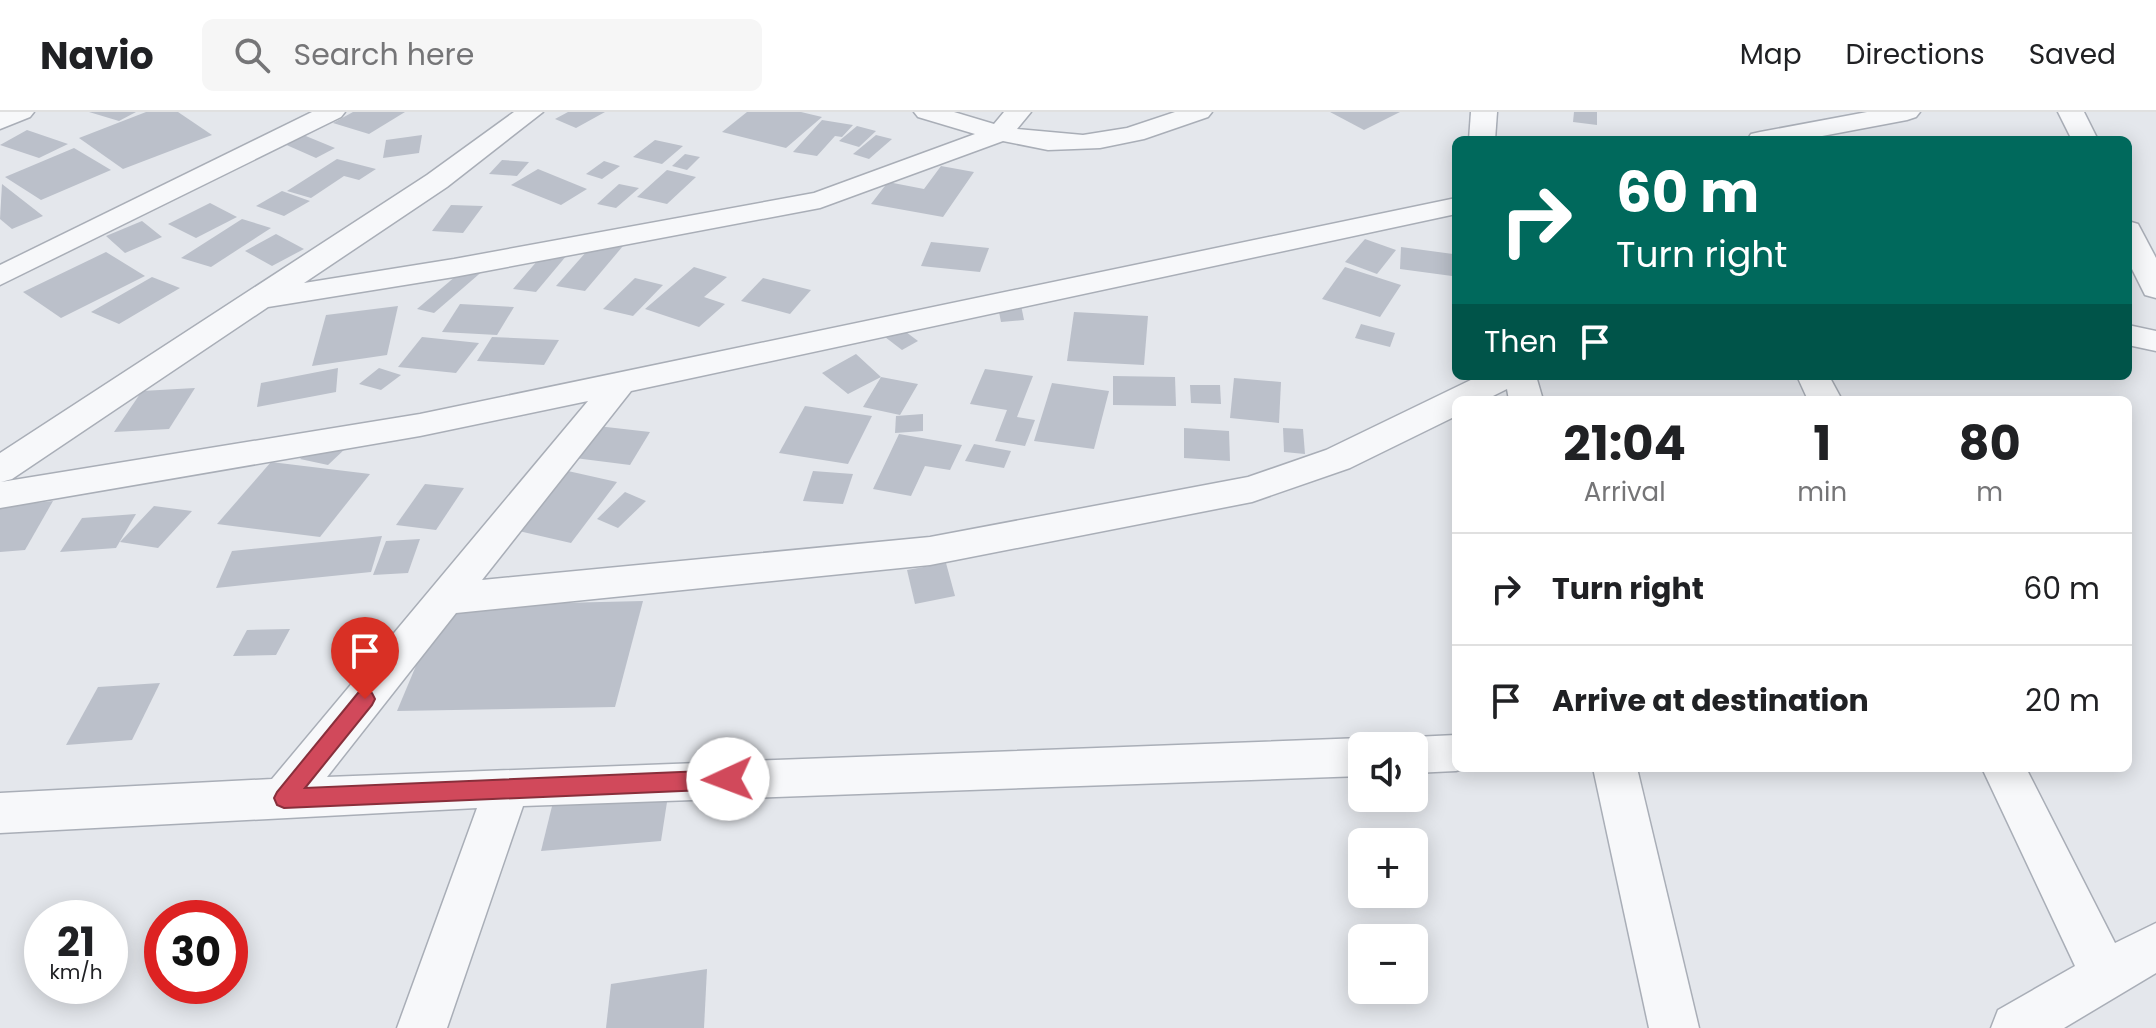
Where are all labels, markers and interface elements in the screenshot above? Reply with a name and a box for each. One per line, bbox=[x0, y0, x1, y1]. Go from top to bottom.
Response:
search box bbox=[202, 19, 762, 91]
text: Navio bbox=[40, 29, 154, 82]
icon: search bbox=[230, 33, 274, 77]
text: Search here bbox=[294, 33, 474, 76]
text: Map bbox=[1740, 35, 1802, 74]
text: Directions bbox=[1846, 35, 1985, 74]
text: Saved bbox=[2029, 35, 2116, 74]
text: 60 m bbox=[1616, 153, 1759, 232]
icon: right bbox=[1484, 168, 1588, 272]
text: Turn right bbox=[1616, 229, 1787, 280]
text: Then bbox=[1484, 320, 1557, 363]
icon: arrive bbox=[1573, 320, 1617, 364]
text: 21:04 bbox=[1563, 410, 1686, 477]
text: 1 bbox=[1813, 410, 1831, 477]
text: 80 bbox=[1958, 410, 2021, 477]
text: Arrival bbox=[1584, 474, 1666, 510]
text: min bbox=[1797, 474, 1847, 510]
text: m bbox=[1976, 474, 2003, 510]
icon: right bbox=[1484, 567, 1528, 611]
text: Turn right bbox=[1552, 567, 1704, 610]
text: 60 m bbox=[2023, 567, 2100, 610]
pin bbox=[331, 617, 399, 699]
icon: arrive bbox=[343, 629, 387, 673]
icon: arrive bbox=[1484, 679, 1528, 723]
text: Arrive at destination bbox=[1552, 679, 1869, 722]
text: 20 m bbox=[2025, 679, 2100, 722]
map controls bbox=[1348, 732, 1428, 1004]
button: sound bbox=[1348, 732, 1428, 812]
position arrow bbox=[686, 737, 770, 821]
button: + bbox=[1348, 828, 1428, 908]
speed limit sign: 30 bbox=[144, 900, 248, 1004]
text: 21 bbox=[57, 914, 95, 970]
button: − bbox=[1348, 924, 1428, 1004]
text: km/h bbox=[49, 958, 103, 986]

